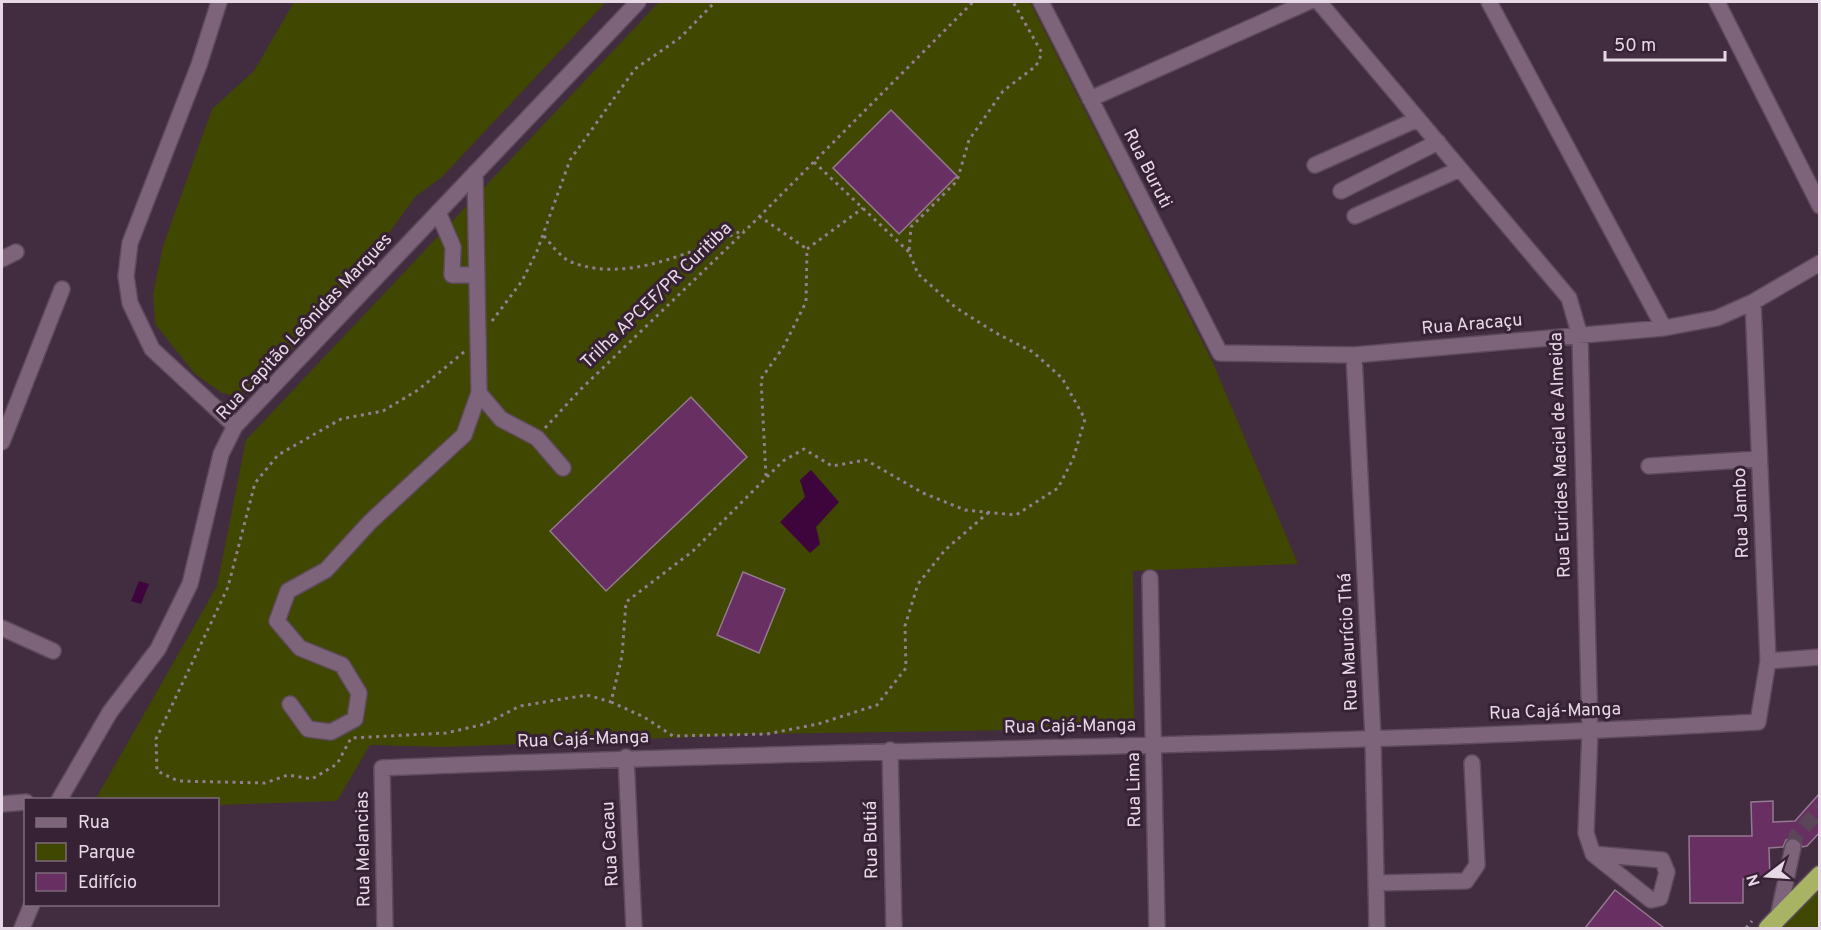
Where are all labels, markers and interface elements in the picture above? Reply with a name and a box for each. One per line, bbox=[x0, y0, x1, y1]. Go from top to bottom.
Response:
scale bar bbox=[1605, 24, 1725, 62]
text: 50 m bbox=[1614, 35, 1656, 58]
street label: Rua Buruti bbox=[1117, 126, 1177, 212]
street label: Trilha APCEF/PR Curitiba bbox=[576, 218, 738, 374]
street label: Rua Capitão Leônidas Marques bbox=[212, 229, 398, 425]
street label: Rua Aracaçu bbox=[1421, 309, 1523, 341]
street label: Rua Eurides Maciel de Almeida bbox=[1545, 332, 1577, 578]
street label: Rua Jambo bbox=[1729, 467, 1755, 559]
street label: Rua Maurício Thá bbox=[1334, 572, 1364, 712]
street label: Rua Cajá-Manga bbox=[1489, 698, 1621, 726]
street label: Rua Cajá-Manga bbox=[1004, 714, 1136, 740]
street label: Rua Cajá-Manga bbox=[517, 726, 649, 754]
street label: Rua Lima bbox=[1123, 752, 1147, 828]
street label: Rua Melancias bbox=[351, 791, 377, 907]
legend bbox=[24, 798, 219, 906]
street label: Rua Cacau bbox=[597, 801, 625, 887]
street label: Rua Butiá bbox=[860, 801, 884, 879]
text: Rua bbox=[78, 812, 109, 835]
text: Parque bbox=[78, 842, 135, 865]
north arrow bbox=[1737, 846, 1797, 906]
text: N bbox=[1743, 871, 1766, 888]
text: Edifício bbox=[78, 872, 137, 895]

